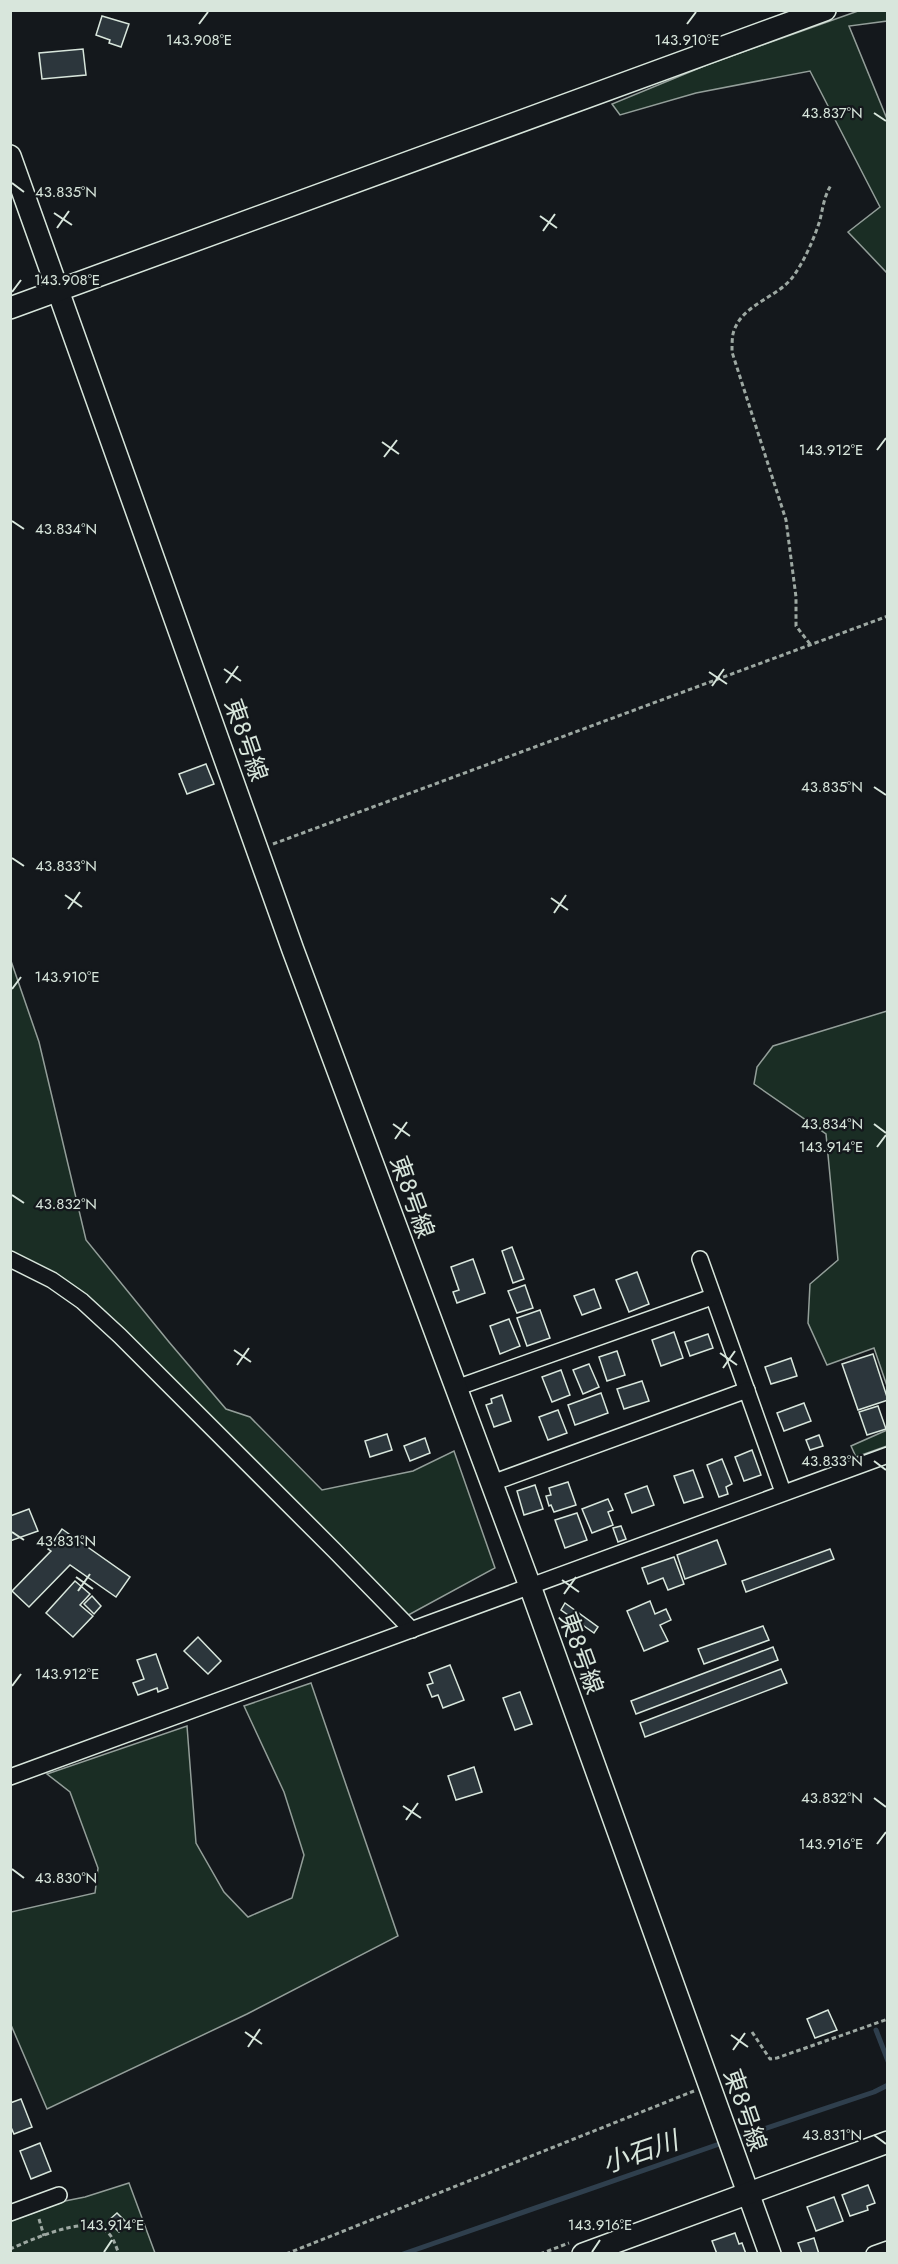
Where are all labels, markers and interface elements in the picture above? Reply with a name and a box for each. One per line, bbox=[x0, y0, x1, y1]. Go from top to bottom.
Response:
text: 143.908°E bbox=[166, 29, 232, 51]
text: 143.910°E bbox=[655, 29, 719, 51]
text: 43.837°N bbox=[801, 102, 863, 124]
text: 43.835°N bbox=[35, 181, 97, 203]
text: 143.908°E bbox=[34, 269, 100, 291]
text: 143.912°E bbox=[799, 439, 863, 461]
text: 43.834°N bbox=[35, 518, 97, 540]
street label: 東8号線 bbox=[216, 694, 277, 786]
text: 43.835°N bbox=[801, 776, 863, 798]
text: 43.833°N bbox=[35, 855, 97, 877]
text: 143.910°E bbox=[35, 966, 99, 988]
text: 43.834°N bbox=[801, 1113, 863, 1135]
text: 143.914°E bbox=[799, 1136, 863, 1158]
street label: 東8号線 bbox=[381, 1151, 443, 1243]
text: 43.832°N bbox=[35, 1193, 97, 1215]
text: 43.833°N bbox=[801, 1450, 863, 1472]
text: 43.831°N bbox=[36, 1530, 96, 1552]
street label: 東8号線 bbox=[550, 1607, 612, 1699]
text: 143.912°E bbox=[35, 1663, 99, 1685]
text: 43.832°N bbox=[801, 1787, 863, 1809]
text: 143.916°E bbox=[799, 1833, 863, 1855]
text: 43.830°N bbox=[35, 1867, 97, 1889]
street label: 東8号線 bbox=[715, 2064, 776, 2156]
water label: 小石川 bbox=[597, 2120, 686, 2183]
text: 43.831°N bbox=[802, 2124, 862, 2146]
text: 143.914°E bbox=[80, 2214, 144, 2236]
text: 143.916°E bbox=[568, 2214, 632, 2236]

